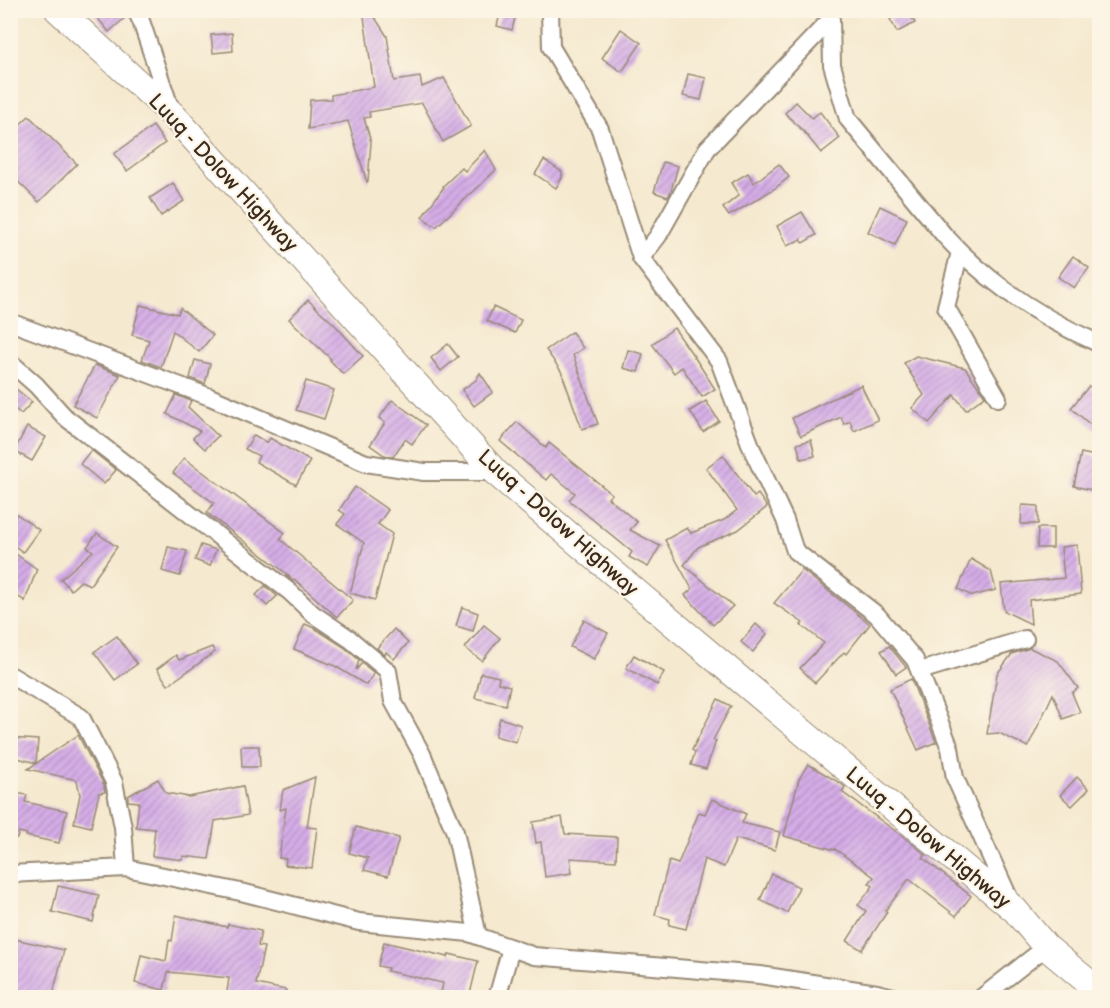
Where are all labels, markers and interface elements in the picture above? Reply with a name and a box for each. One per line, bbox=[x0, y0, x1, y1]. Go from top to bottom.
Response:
street label: Luuq - Dolow Highway bbox=[143, 89, 303, 258]
street label: Luuq - Dolow Highway bbox=[473, 444, 644, 602]
street label: Luuq - Dolow Highway bbox=[841, 762, 1016, 915]

